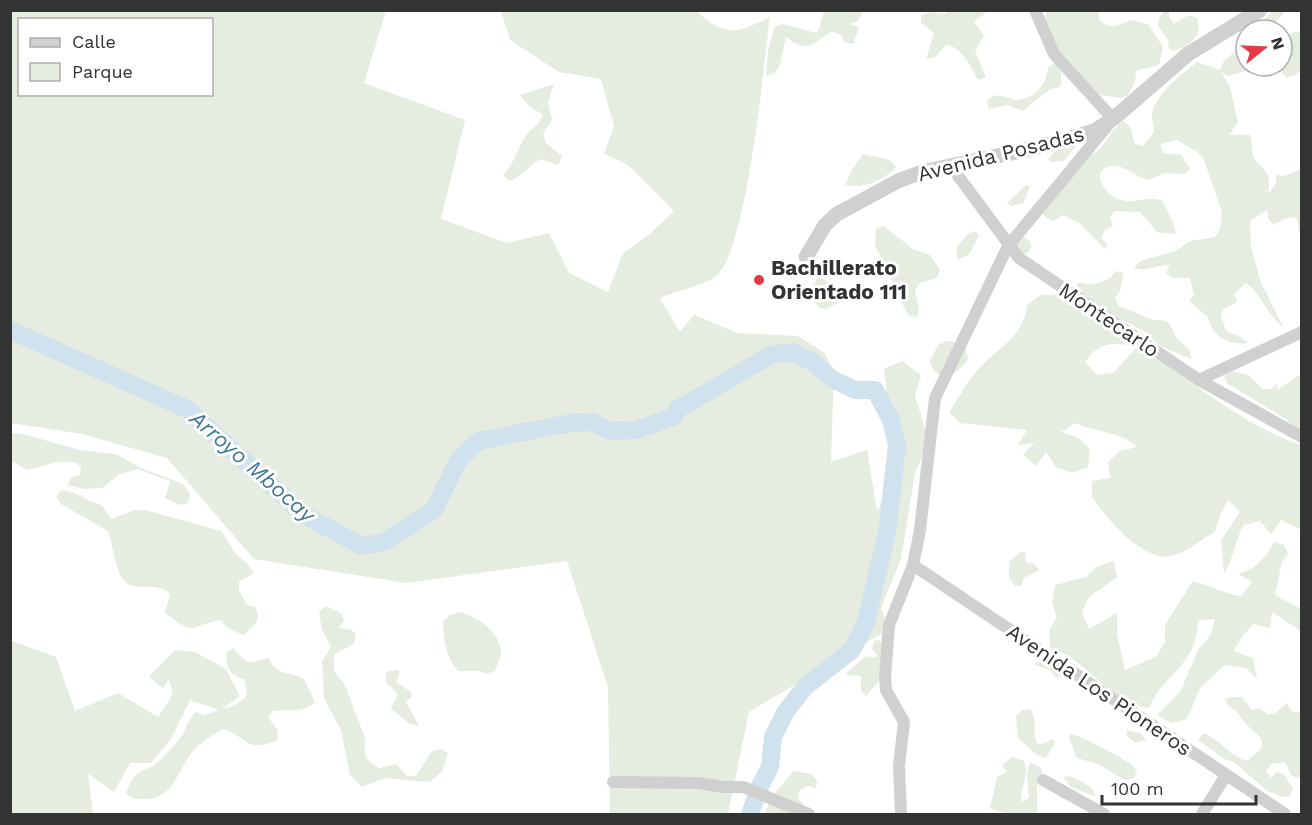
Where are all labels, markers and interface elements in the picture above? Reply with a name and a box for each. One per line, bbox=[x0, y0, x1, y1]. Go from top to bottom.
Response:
legend bbox=[18, 18, 213, 96]
north arrow bbox=[1234, 18, 1294, 78]
text: Calle bbox=[72, 31, 116, 52]
text: N bbox=[1267, 35, 1289, 52]
text: Parque bbox=[72, 61, 133, 82]
street label: Avenida Posadas bbox=[915, 121, 1087, 186]
place label: Bachillerato Orientado 111 bbox=[771, 255, 907, 304]
marker: Bachillerato Orientado 111 bbox=[752, 273, 766, 287]
street label: Montecarlo bbox=[1054, 277, 1164, 362]
water label: Arroyo Mbocay bbox=[185, 405, 321, 528]
street label: Avenida Los Pioneros bbox=[1002, 618, 1196, 761]
scale bar bbox=[1102, 768, 1256, 806]
text: 100 m bbox=[1111, 778, 1164, 799]

